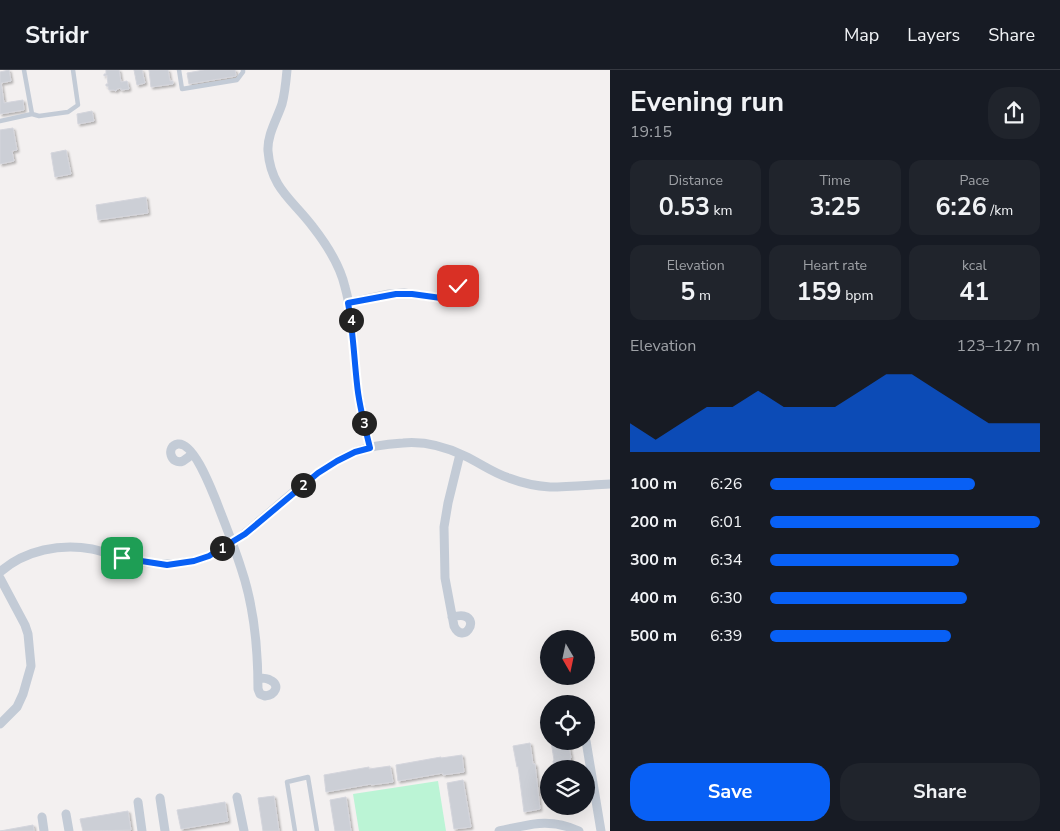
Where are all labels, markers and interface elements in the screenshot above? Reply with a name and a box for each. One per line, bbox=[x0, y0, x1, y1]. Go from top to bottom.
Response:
text: Stridr bbox=[25, 19, 89, 51]
text: Map bbox=[844, 23, 879, 47]
text: Layers bbox=[907, 23, 960, 47]
text: Share bbox=[988, 23, 1035, 47]
text: Evening run bbox=[630, 83, 784, 121]
button: share bbox=[988, 87, 1040, 139]
text: 19:15 bbox=[630, 121, 672, 143]
text: Distance bbox=[668, 171, 723, 190]
text: Time bbox=[819, 171, 851, 190]
text: Pace bbox=[959, 171, 989, 190]
text: 0.53 bbox=[659, 190, 710, 224]
text: 3:25 bbox=[809, 190, 861, 224]
text: 6:26 bbox=[935, 190, 987, 224]
text: km bbox=[710, 201, 733, 220]
text: /km bbox=[987, 201, 1013, 220]
text: Elevation bbox=[667, 256, 725, 275]
text: Heart rate bbox=[803, 256, 867, 275]
text: kcal bbox=[962, 256, 987, 275]
pin bbox=[437, 265, 479, 307]
icon: check bbox=[444, 272, 472, 300]
text: 5 bbox=[680, 275, 695, 309]
text: 159 bbox=[797, 275, 842, 309]
text: 41 bbox=[959, 275, 989, 309]
text: m bbox=[695, 286, 711, 305]
text: bpm bbox=[842, 286, 873, 305]
pin: 4 bbox=[338, 308, 364, 332]
text: 4 bbox=[347, 311, 356, 330]
text: Elevation bbox=[630, 335, 696, 357]
text: 123–127 m bbox=[957, 335, 1040, 357]
pin: 3 bbox=[352, 410, 376, 436]
text: 3 bbox=[360, 414, 369, 433]
pin: 2 bbox=[290, 472, 316, 498]
text: 100 m bbox=[630, 473, 677, 495]
text: 6:26 bbox=[710, 473, 742, 495]
text: 2 bbox=[299, 476, 308, 495]
text: 200 m bbox=[630, 511, 677, 533]
text: 6:01 bbox=[710, 511, 742, 533]
pin: 1 bbox=[210, 536, 234, 560]
pin bbox=[101, 537, 143, 579]
text: 1 bbox=[218, 539, 227, 558]
icon: arrive bbox=[108, 544, 136, 572]
text: 300 m bbox=[630, 549, 677, 571]
text: 6:34 bbox=[710, 549, 742, 571]
text: 400 m bbox=[630, 587, 677, 609]
text: 6:30 bbox=[710, 587, 742, 609]
text: 500 m bbox=[630, 625, 677, 647]
text: 6:39 bbox=[710, 625, 742, 647]
north arrow bbox=[540, 630, 595, 685]
map controls bbox=[540, 630, 595, 815]
button: locate bbox=[540, 695, 595, 750]
button: layers bbox=[540, 760, 595, 815]
button: Save bbox=[630, 763, 830, 821]
button: Share bbox=[840, 763, 1040, 821]

